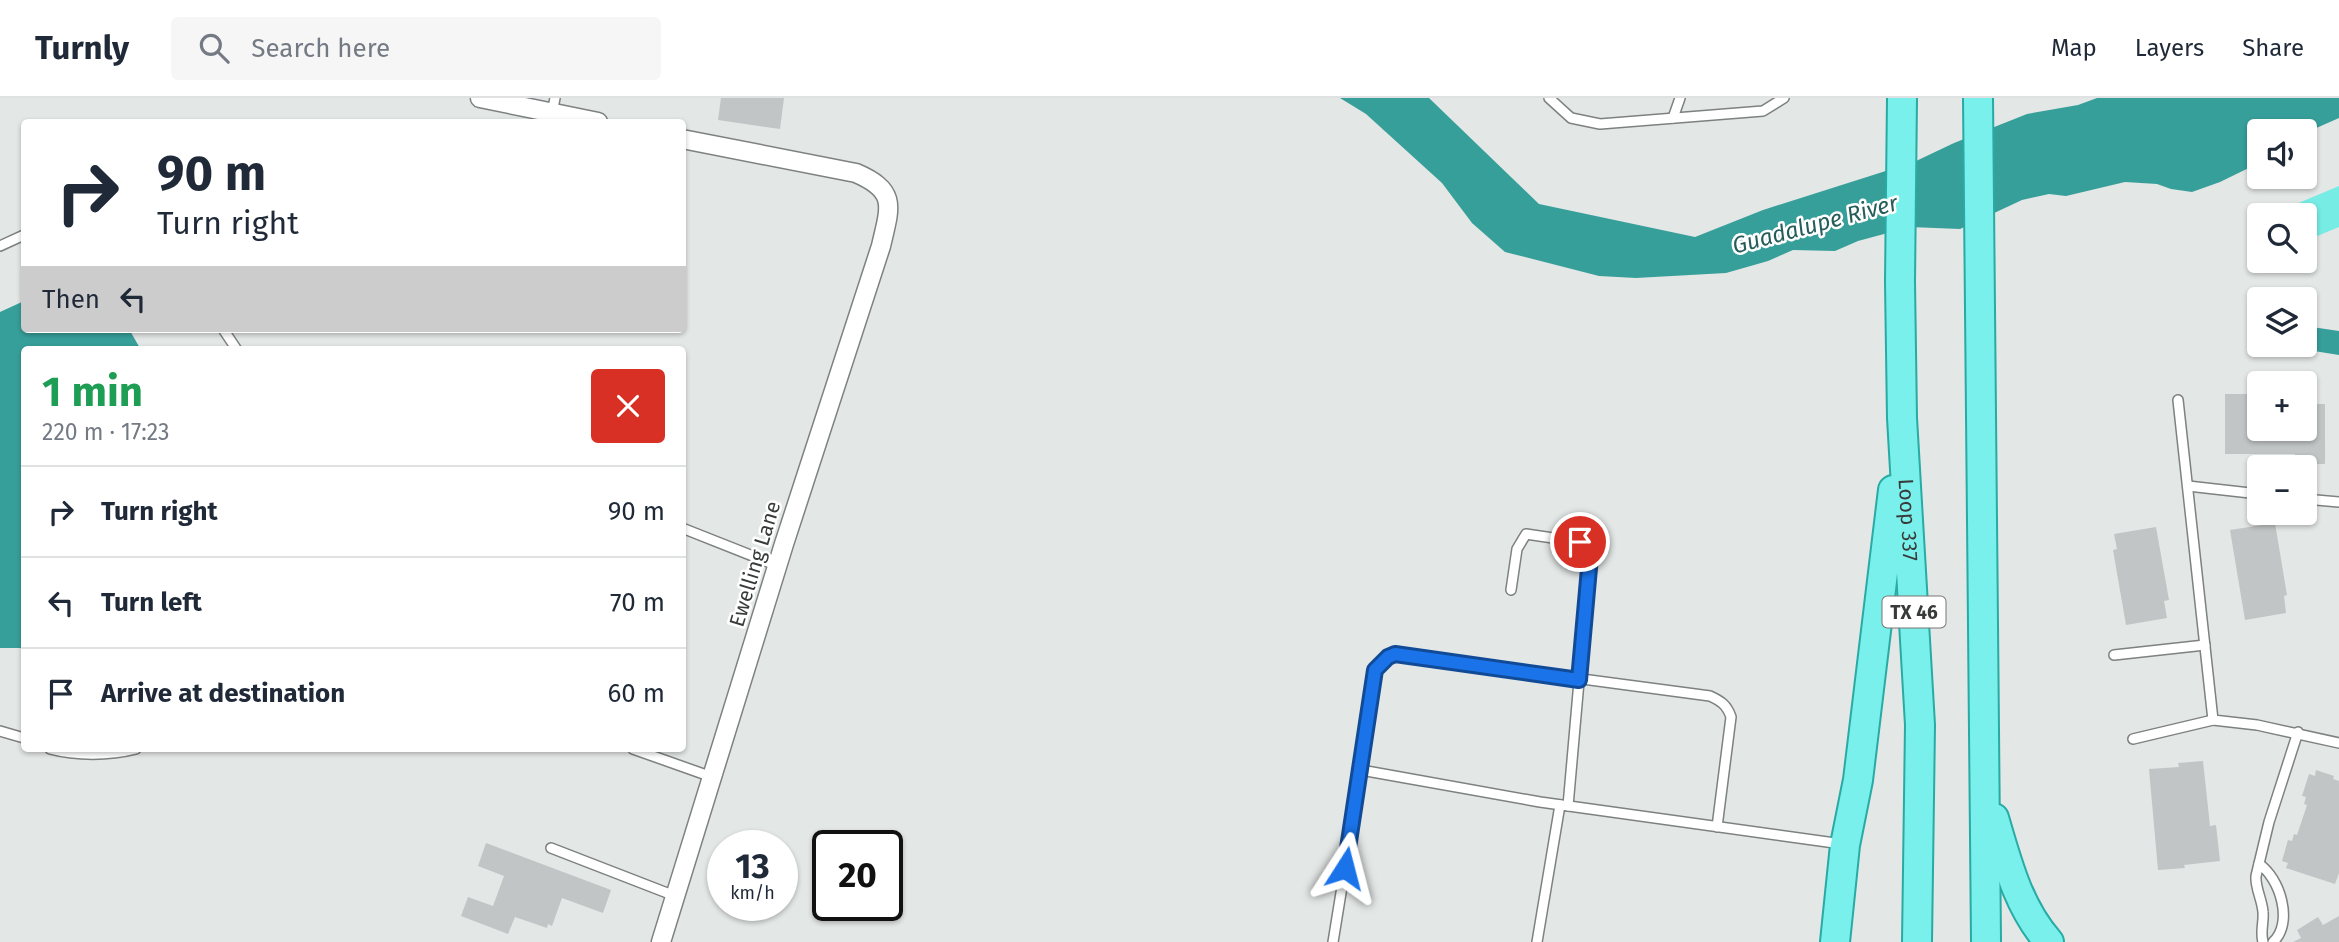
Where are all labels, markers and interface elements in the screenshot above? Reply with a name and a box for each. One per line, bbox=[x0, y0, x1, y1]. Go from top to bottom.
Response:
search box bbox=[171, 17, 661, 80]
text: Turnly bbox=[35, 28, 129, 68]
icon: search bbox=[195, 29, 233, 67]
text: Search here bbox=[251, 33, 390, 64]
text: Map bbox=[2051, 34, 2097, 62]
text: Layers bbox=[2135, 34, 2204, 62]
text: Share bbox=[2242, 34, 2304, 62]
map controls bbox=[2247, 119, 2317, 525]
button: sound bbox=[2247, 119, 2317, 189]
text: 90 m bbox=[157, 144, 266, 203]
icon: right bbox=[42, 147, 133, 238]
water label: Guadalupe River bbox=[1729, 188, 1902, 260]
button: search bbox=[2247, 203, 2317, 273]
text: Turn right bbox=[157, 204, 299, 242]
icon: left bbox=[114, 280, 152, 318]
text: Then bbox=[42, 284, 100, 315]
button: layers bbox=[2247, 287, 2317, 357]
text: 1 min bbox=[42, 367, 143, 417]
button: close bbox=[591, 369, 665, 443]
button: + bbox=[2247, 371, 2317, 441]
text: 220 m · 17:23 bbox=[42, 418, 170, 446]
button: − bbox=[2247, 455, 2317, 525]
street label: Loop 337 bbox=[1893, 478, 1923, 562]
icon: right bbox=[42, 493, 80, 531]
text: Turn right bbox=[101, 496, 218, 527]
text: 90 m bbox=[608, 496, 665, 527]
street label: Ewelling Lane bbox=[724, 498, 786, 630]
pin bbox=[1550, 512, 1610, 572]
icon: arrive bbox=[1561, 523, 1599, 561]
icon: left bbox=[42, 584, 80, 622]
text: Turn left bbox=[101, 587, 202, 618]
text: 70 m bbox=[610, 587, 665, 618]
road number: TX 46 bbox=[1882, 597, 1946, 628]
icon: arrive bbox=[42, 675, 80, 713]
text: Arrive at destination bbox=[101, 678, 345, 709]
text: 60 m bbox=[607, 678, 665, 709]
speed limit sign: 20 bbox=[812, 830, 903, 921]
position arrow bbox=[1308, 831, 1382, 905]
text: 13 bbox=[735, 845, 770, 887]
text: km/h bbox=[730, 882, 775, 904]

